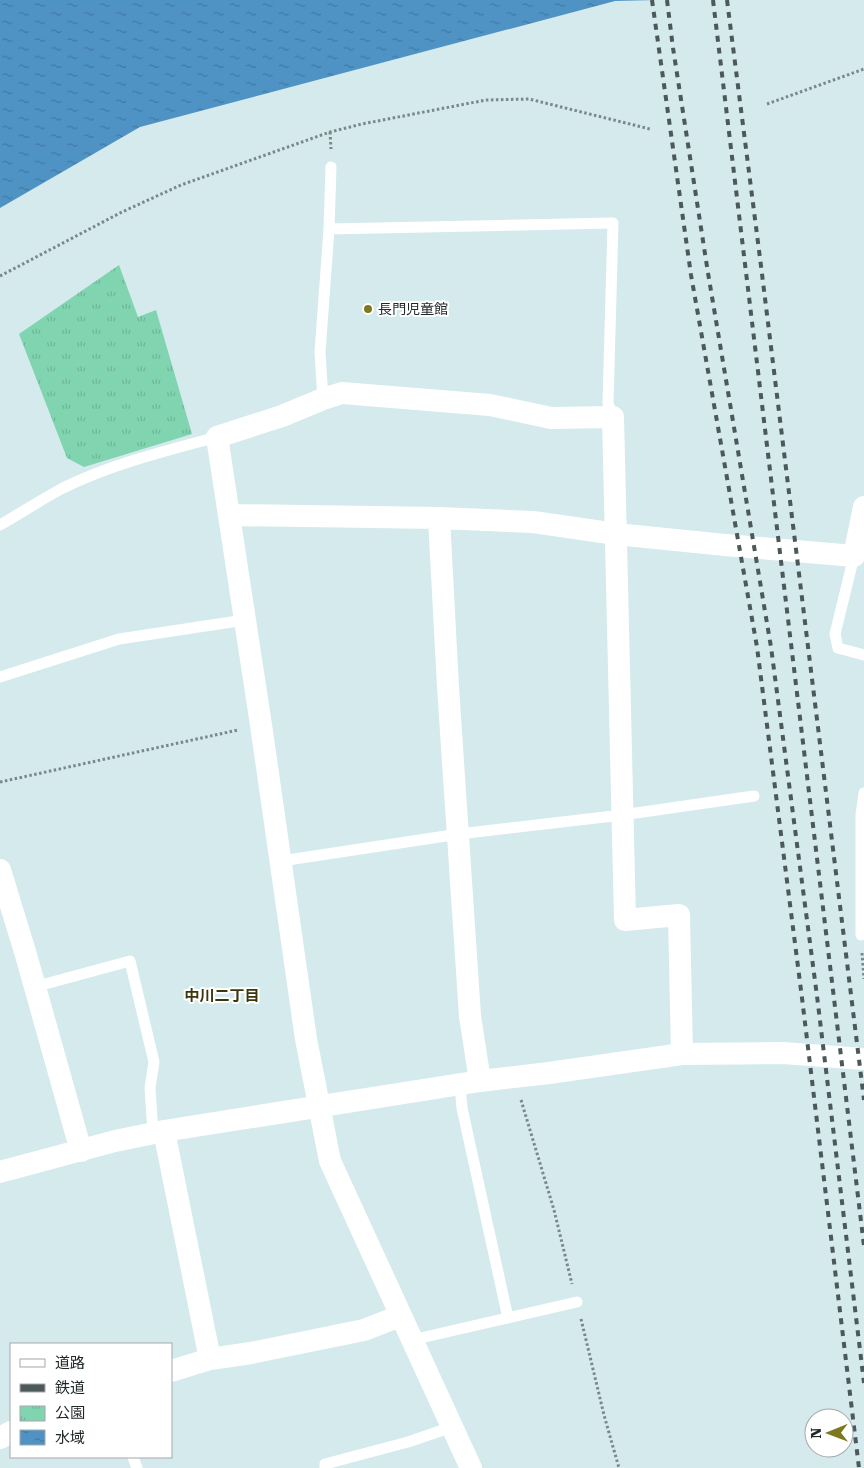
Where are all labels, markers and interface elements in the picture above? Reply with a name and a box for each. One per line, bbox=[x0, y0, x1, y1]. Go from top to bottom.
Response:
place label: 長門児童館 bbox=[378, 301, 448, 317]
marker: 長門児童館 bbox=[362, 303, 374, 315]
district label: 中川二丁目 bbox=[184, 987, 260, 1005]
legend bbox=[10, 1343, 172, 1458]
text: 道路 bbox=[55, 1354, 85, 1372]
text: 鉄道 bbox=[55, 1379, 85, 1397]
text: 公園 bbox=[55, 1404, 85, 1422]
north arrow bbox=[804, 1408, 854, 1458]
text: N bbox=[808, 1427, 824, 1439]
text: 水域 bbox=[55, 1429, 85, 1447]

